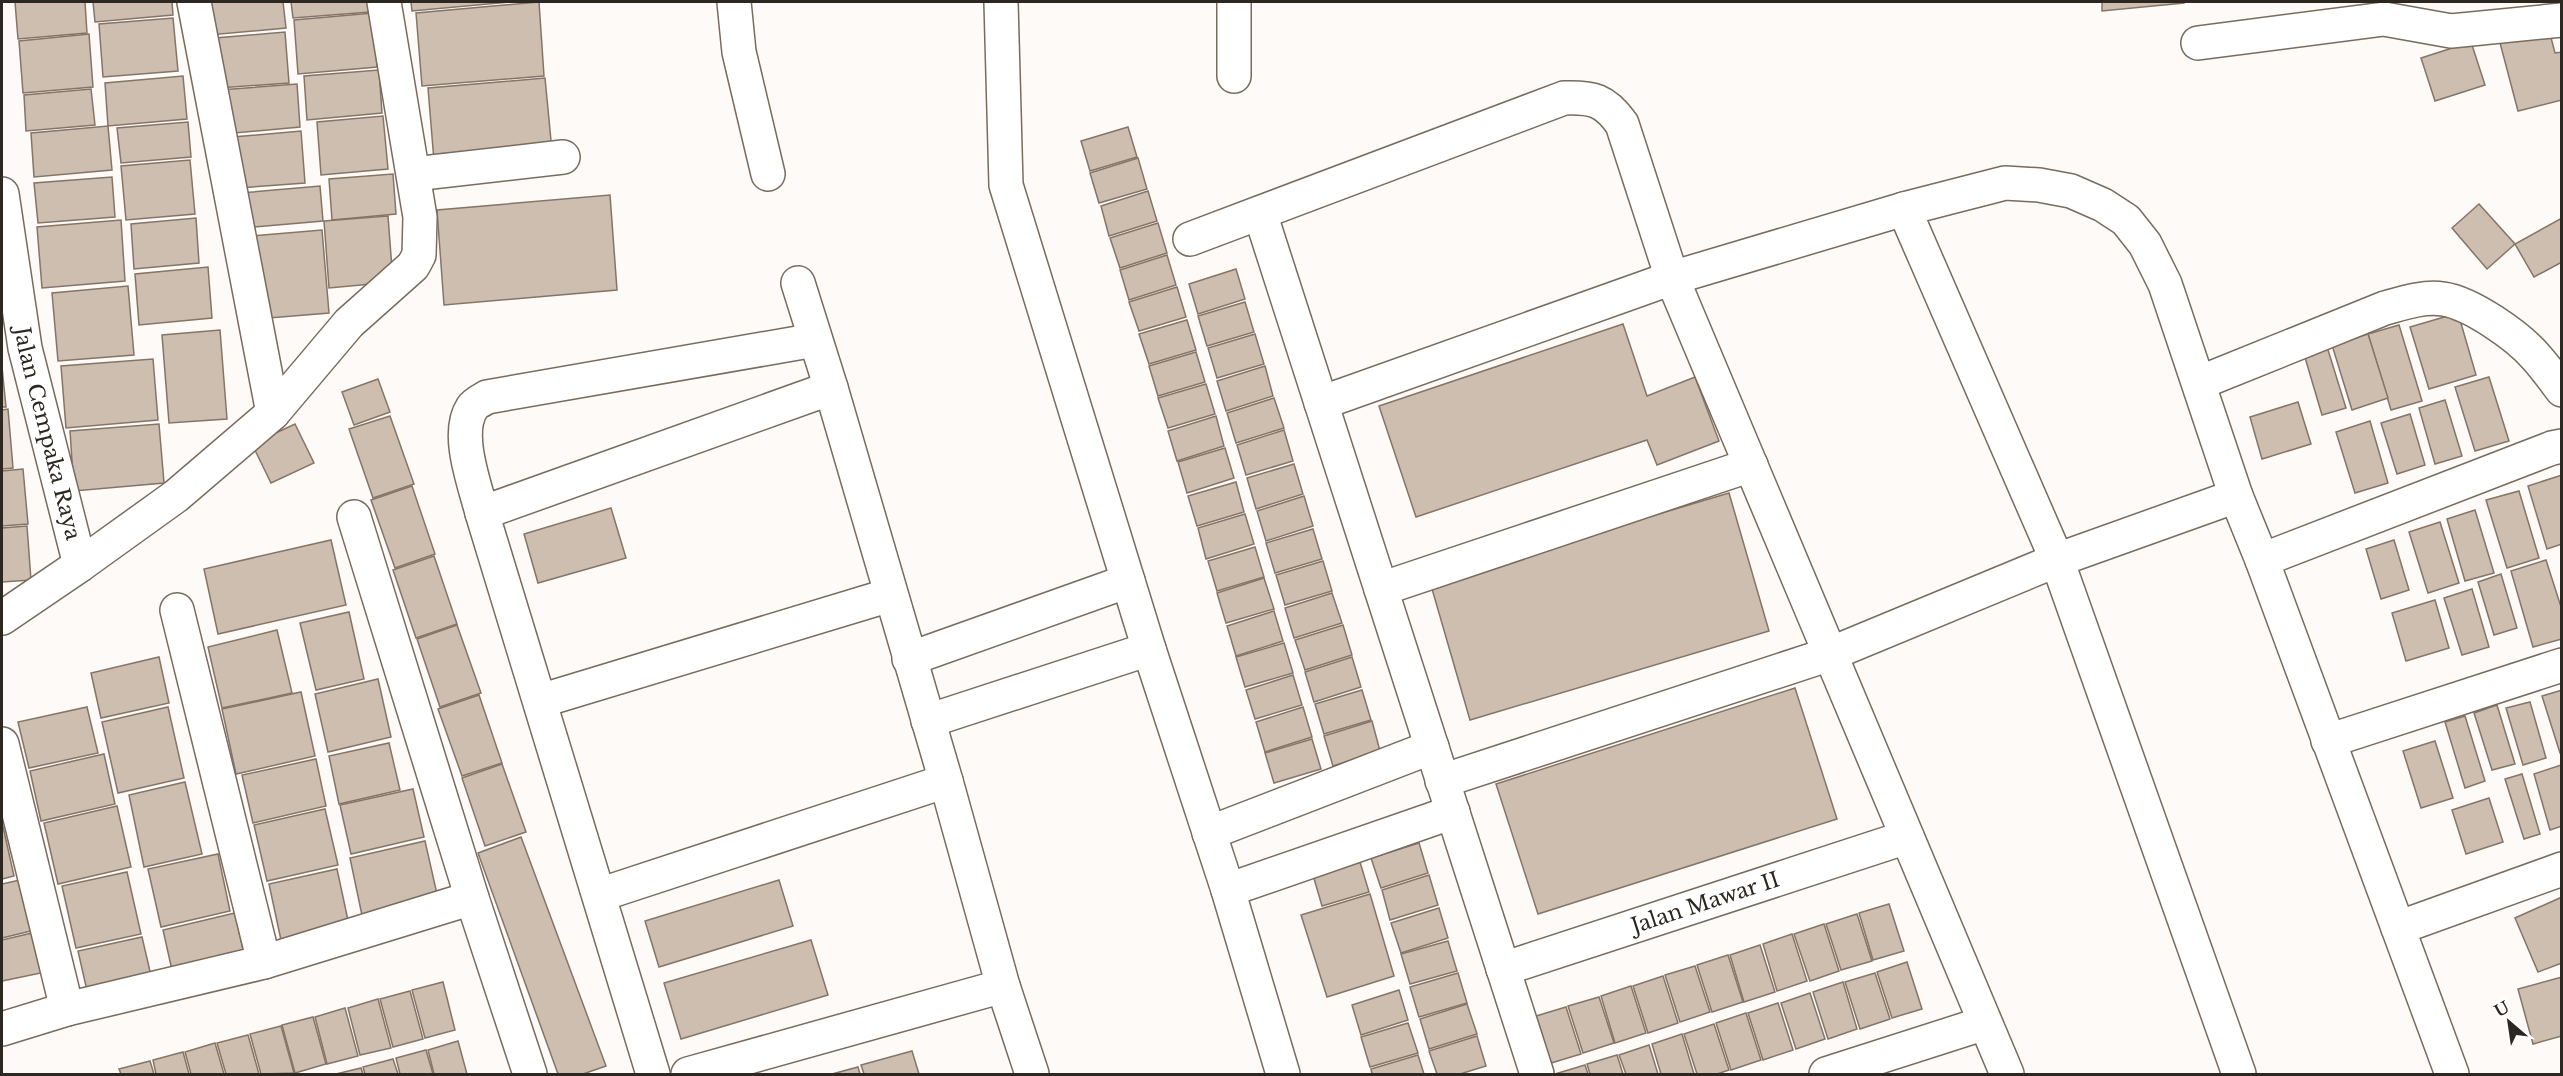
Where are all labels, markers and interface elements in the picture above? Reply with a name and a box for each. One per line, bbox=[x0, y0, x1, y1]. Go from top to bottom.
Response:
street label: Jalan Cempaka Raya bbox=[9, 322, 86, 543]
street label: Jalan Mawar II bbox=[1625, 866, 1783, 940]
north arrow bbox=[2479, 992, 2539, 1052]
text: U bbox=[2491, 997, 2513, 1021]

